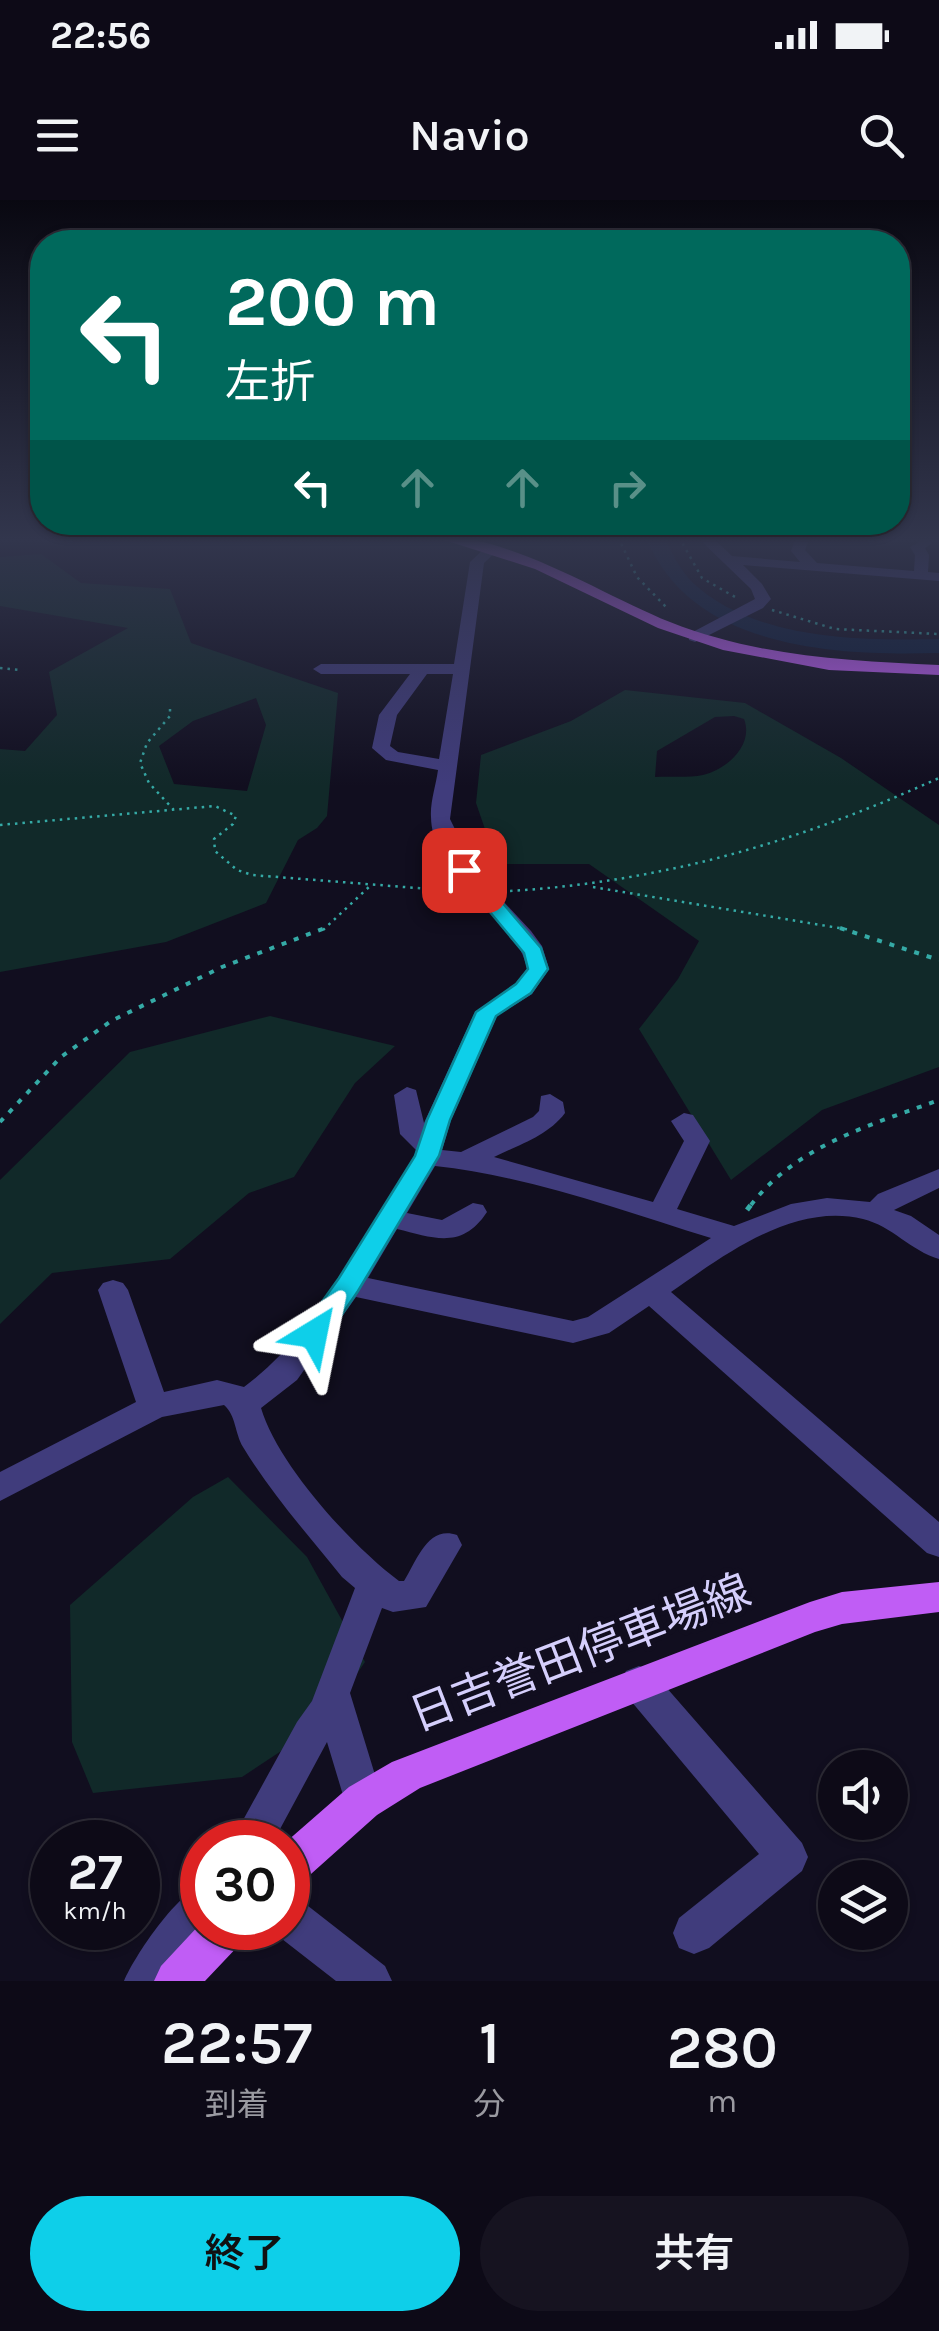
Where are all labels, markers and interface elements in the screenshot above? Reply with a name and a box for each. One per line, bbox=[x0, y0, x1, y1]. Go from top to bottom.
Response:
text: 22:56 bbox=[50, 13, 151, 58]
icon: menu bbox=[30, 108, 85, 163]
icon: search bbox=[854, 108, 909, 163]
text: Navio bbox=[409, 109, 530, 161]
text: 200 m bbox=[225, 261, 440, 343]
icon: left bbox=[60, 270, 190, 400]
text: 左折 bbox=[225, 356, 315, 408]
icon: left bbox=[285, 460, 340, 515]
icon: ahead bbox=[390, 460, 445, 515]
icon: ahead bbox=[495, 460, 550, 515]
icon: right bbox=[600, 460, 655, 515]
pin bbox=[422, 828, 507, 913]
icon: arrive bbox=[437, 843, 492, 898]
position arrow bbox=[262, 1282, 366, 1386]
street label: 日吉誉田停車場線 bbox=[403, 1564, 757, 1742]
map controls bbox=[818, 1750, 908, 1950]
button: sound bbox=[818, 1750, 908, 1840]
speed limit sign: 30 bbox=[180, 1820, 310, 1950]
text: 27 bbox=[67, 1843, 123, 1902]
button: layers bbox=[818, 1860, 908, 1950]
text: km/h bbox=[63, 1896, 127, 1925]
text: 22:57 bbox=[161, 2008, 312, 2078]
text: 1 bbox=[479, 2008, 500, 2078]
text: 280 bbox=[666, 2013, 778, 2083]
text: m bbox=[707, 2083, 737, 2120]
text: 到着 bbox=[205, 2086, 269, 2123]
text: 分 bbox=[473, 2086, 505, 2123]
button: 終了 bbox=[30, 2196, 460, 2311]
button: 共有 bbox=[480, 2196, 909, 2311]

